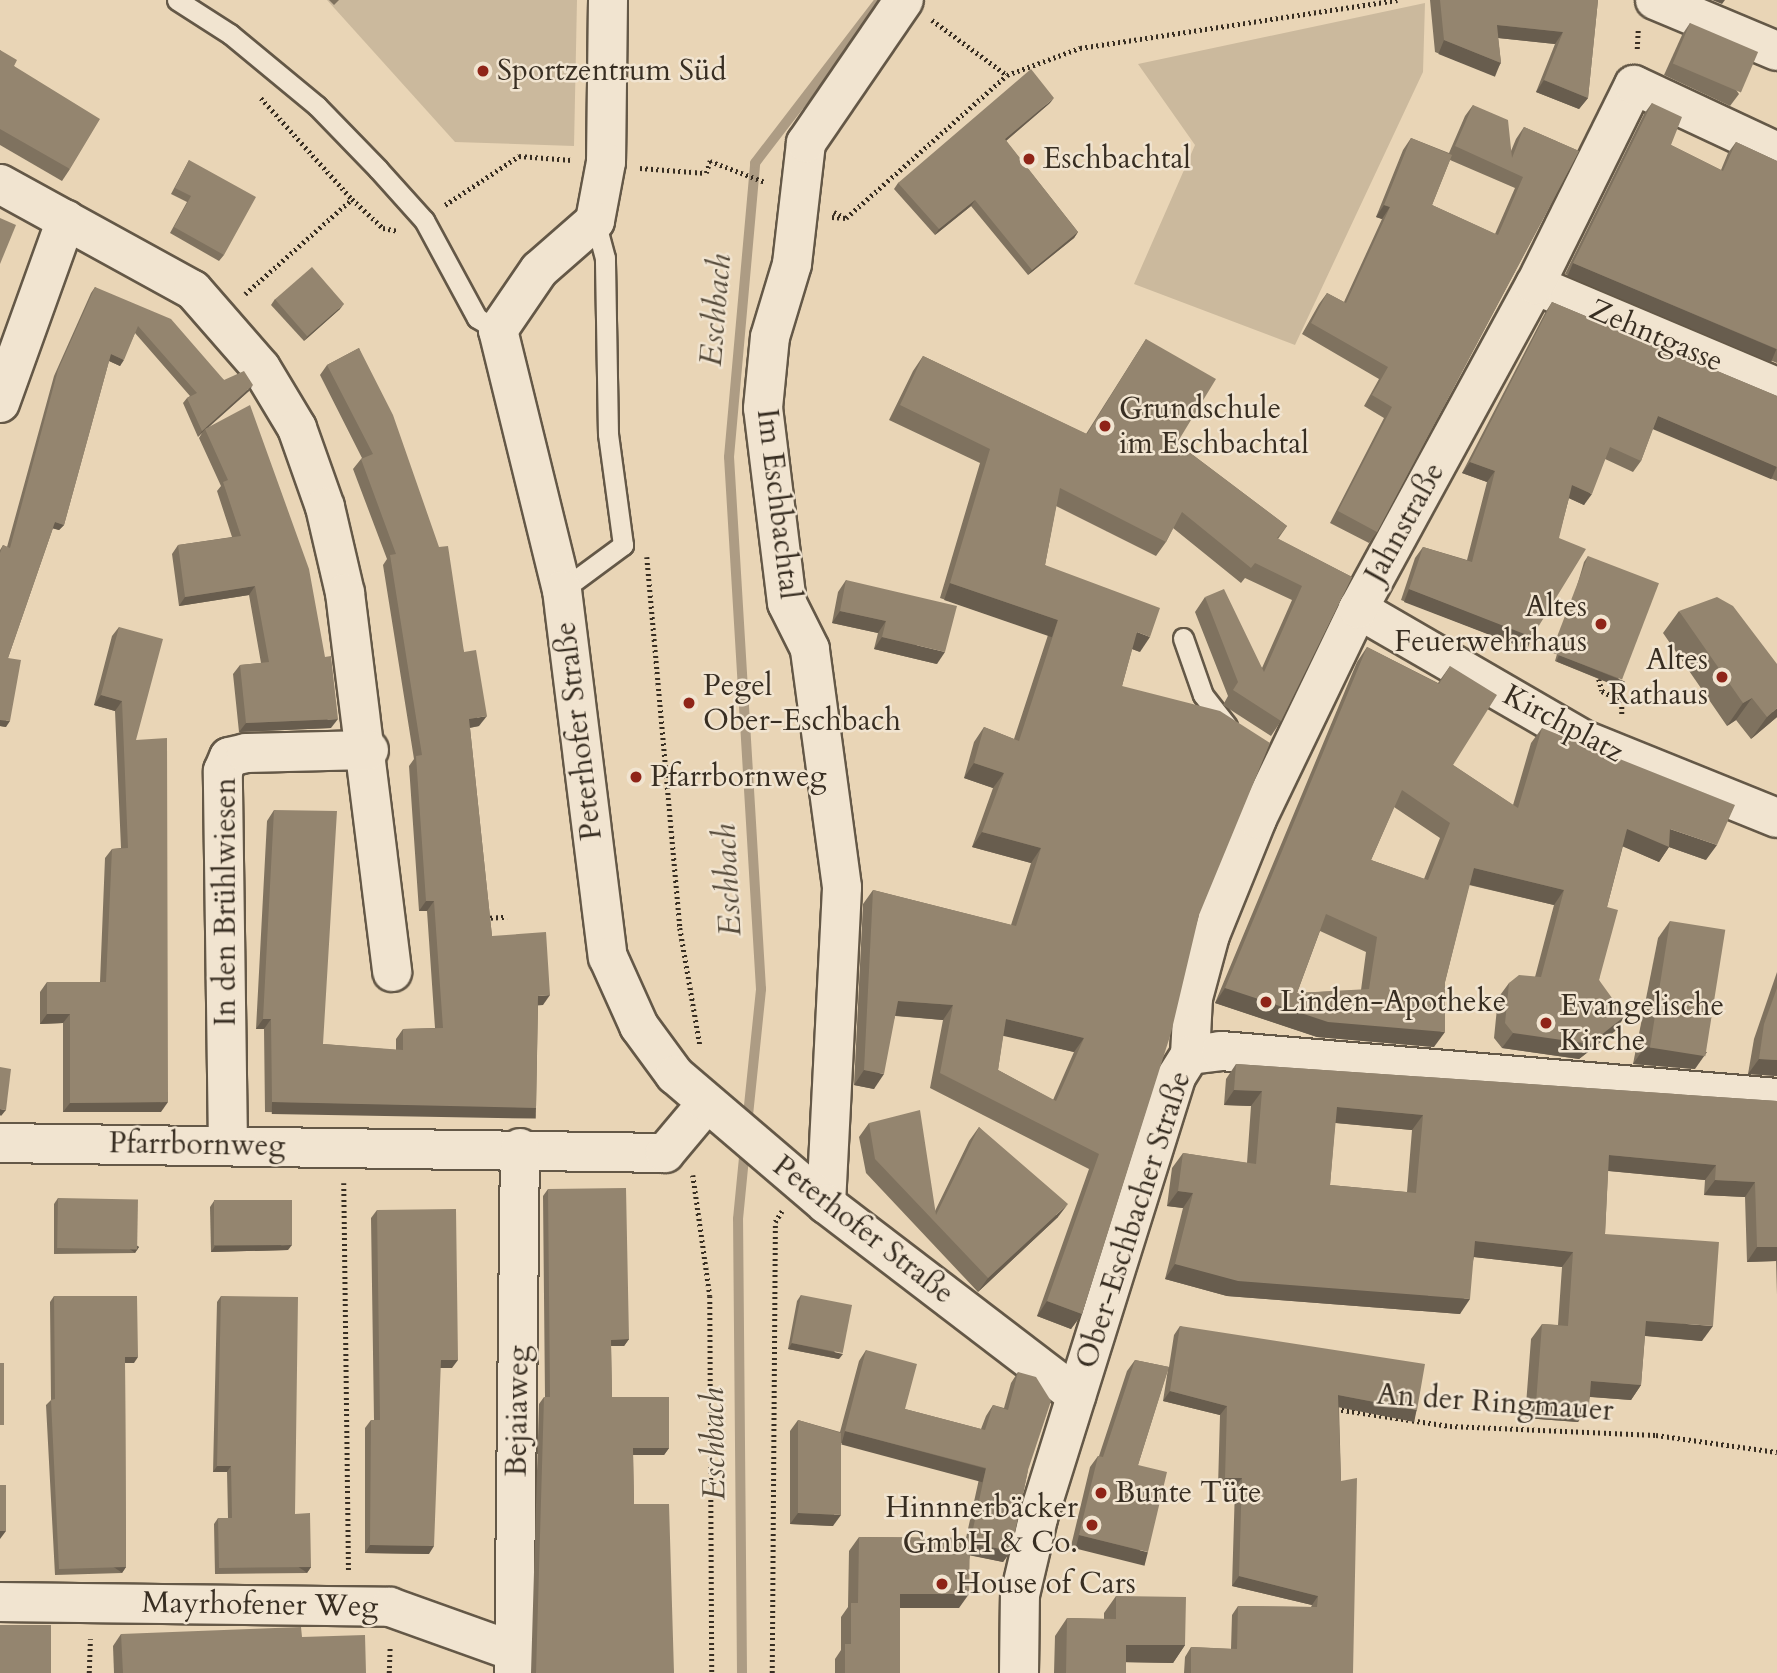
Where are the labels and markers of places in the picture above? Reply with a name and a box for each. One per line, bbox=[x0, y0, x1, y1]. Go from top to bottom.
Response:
place label: Sportzentrum Süd bbox=[497, 53, 726, 89]
marker: Sportzentrum Süd bbox=[475, 63, 491, 79]
place label: Eschbachtal bbox=[1043, 141, 1191, 177]
marker: Eschbachtal bbox=[1021, 151, 1037, 167]
place label: Grundschule im Eschbachtal bbox=[1119, 391, 1309, 462]
marker: Grundschule im Eschbachtal bbox=[1097, 418, 1113, 434]
place label: Altes Feuerwehrhaus bbox=[1394, 589, 1587, 660]
marker: Altes Feuerwehrhaus bbox=[1593, 616, 1609, 632]
place label: Altes Rathaus bbox=[1609, 642, 1708, 712]
place label: Pegel Ober-Eschbach bbox=[703, 668, 901, 738]
marker: Altes Rathaus bbox=[1714, 669, 1730, 685]
marker: Pegel Ober-Eschbach bbox=[681, 695, 697, 711]
place label: Pfarrbornweg bbox=[650, 759, 827, 795]
marker: Pfarrbornweg bbox=[628, 769, 644, 785]
place label: Linden-Apotheke bbox=[1280, 984, 1506, 1020]
place label: Evangelische Kirche bbox=[1560, 988, 1724, 1058]
marker: Linden-Apotheke bbox=[1258, 994, 1274, 1010]
marker: Evangelische Kirche bbox=[1538, 1015, 1554, 1031]
place label: Bunte Tüte bbox=[1115, 1475, 1262, 1511]
marker: Bunte Tüte bbox=[1093, 1485, 1109, 1501]
place label: Hinnnerbäcker GmbH & Co. bbox=[885, 1490, 1078, 1560]
marker: Hinnnerbäcker GmbH & Co. bbox=[1084, 1517, 1100, 1533]
place label: House of Cars bbox=[956, 1566, 1136, 1602]
marker: House of Cars bbox=[934, 1576, 950, 1592]

